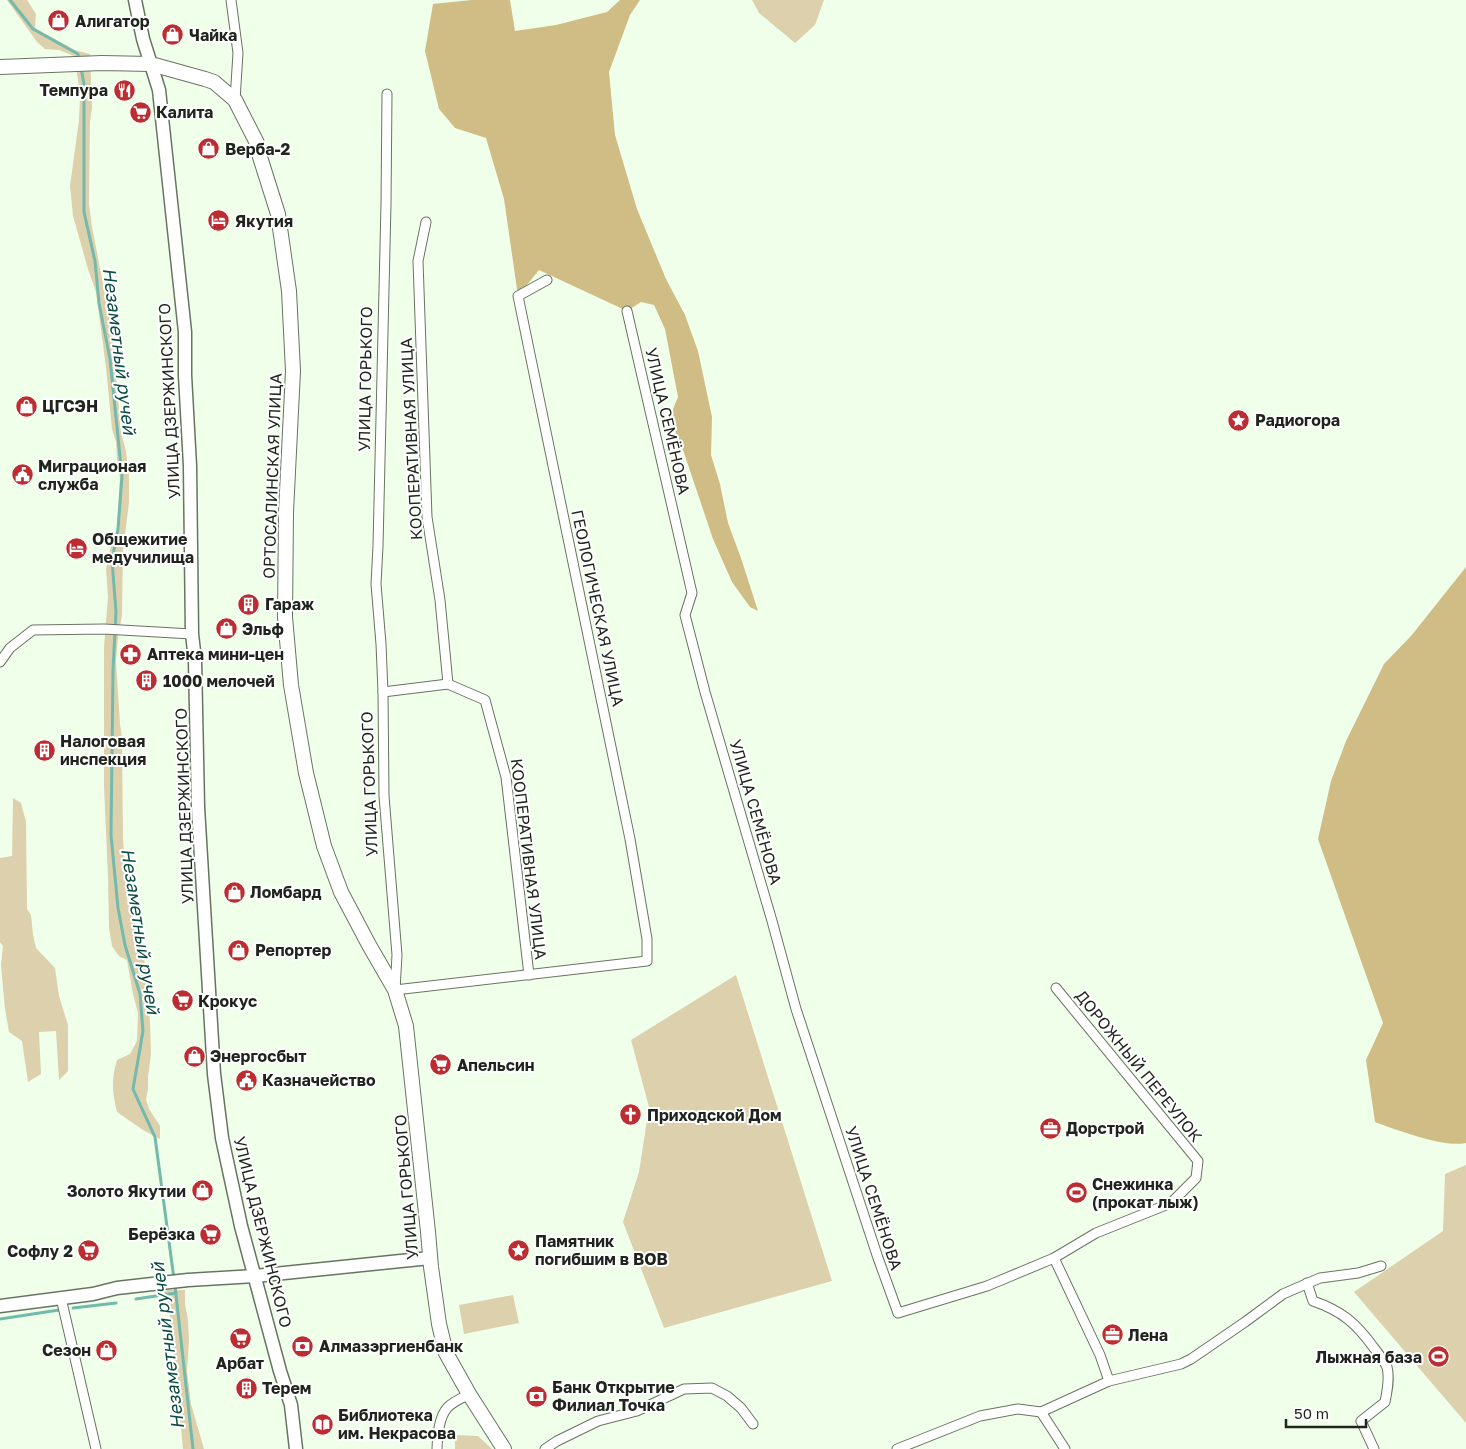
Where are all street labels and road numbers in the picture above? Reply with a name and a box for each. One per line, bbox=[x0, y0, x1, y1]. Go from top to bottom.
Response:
street label: УЛИЦА ДЗЕРЖИНСКОГО bbox=[154, 302, 184, 500]
street label: УЛИЦА ГОРЬКОГО bbox=[354, 306, 376, 452]
street label: КООПЕРАТИВНАЯ УЛИЦА bbox=[396, 337, 426, 541]
street label: УЛИЦА СЕМЁНОВА bbox=[641, 346, 695, 497]
street label: ОРТОСАЛИНСКАЯ УЛИЦА bbox=[258, 373, 286, 579]
street label: ГЕОЛОГИЧЕСКАЯ УЛИЦА bbox=[567, 508, 629, 708]
street label: УЛИЦА ДЗЕРЖИНСКОГО bbox=[171, 708, 197, 904]
street label: УЛИЦА ГОРЬКОГО bbox=[356, 711, 382, 857]
street label: УЛИЦА СЕМЁНОВА bbox=[726, 737, 786, 887]
street label: КООПЕРАТИВНАЯ УЛИЦА bbox=[507, 757, 551, 961]
street label: ДОРОЖНЫЙ ПЕРЕУЛОК bbox=[1072, 986, 1206, 1146]
street label: УЛИЦА ГОРЬКОГО bbox=[390, 1114, 422, 1260]
street label: УЛИЦА СЕМЁНОВА bbox=[841, 1124, 907, 1273]
street label: УЛИЦА ДЗЕРЖИНСКОГО bbox=[230, 1134, 296, 1330]

